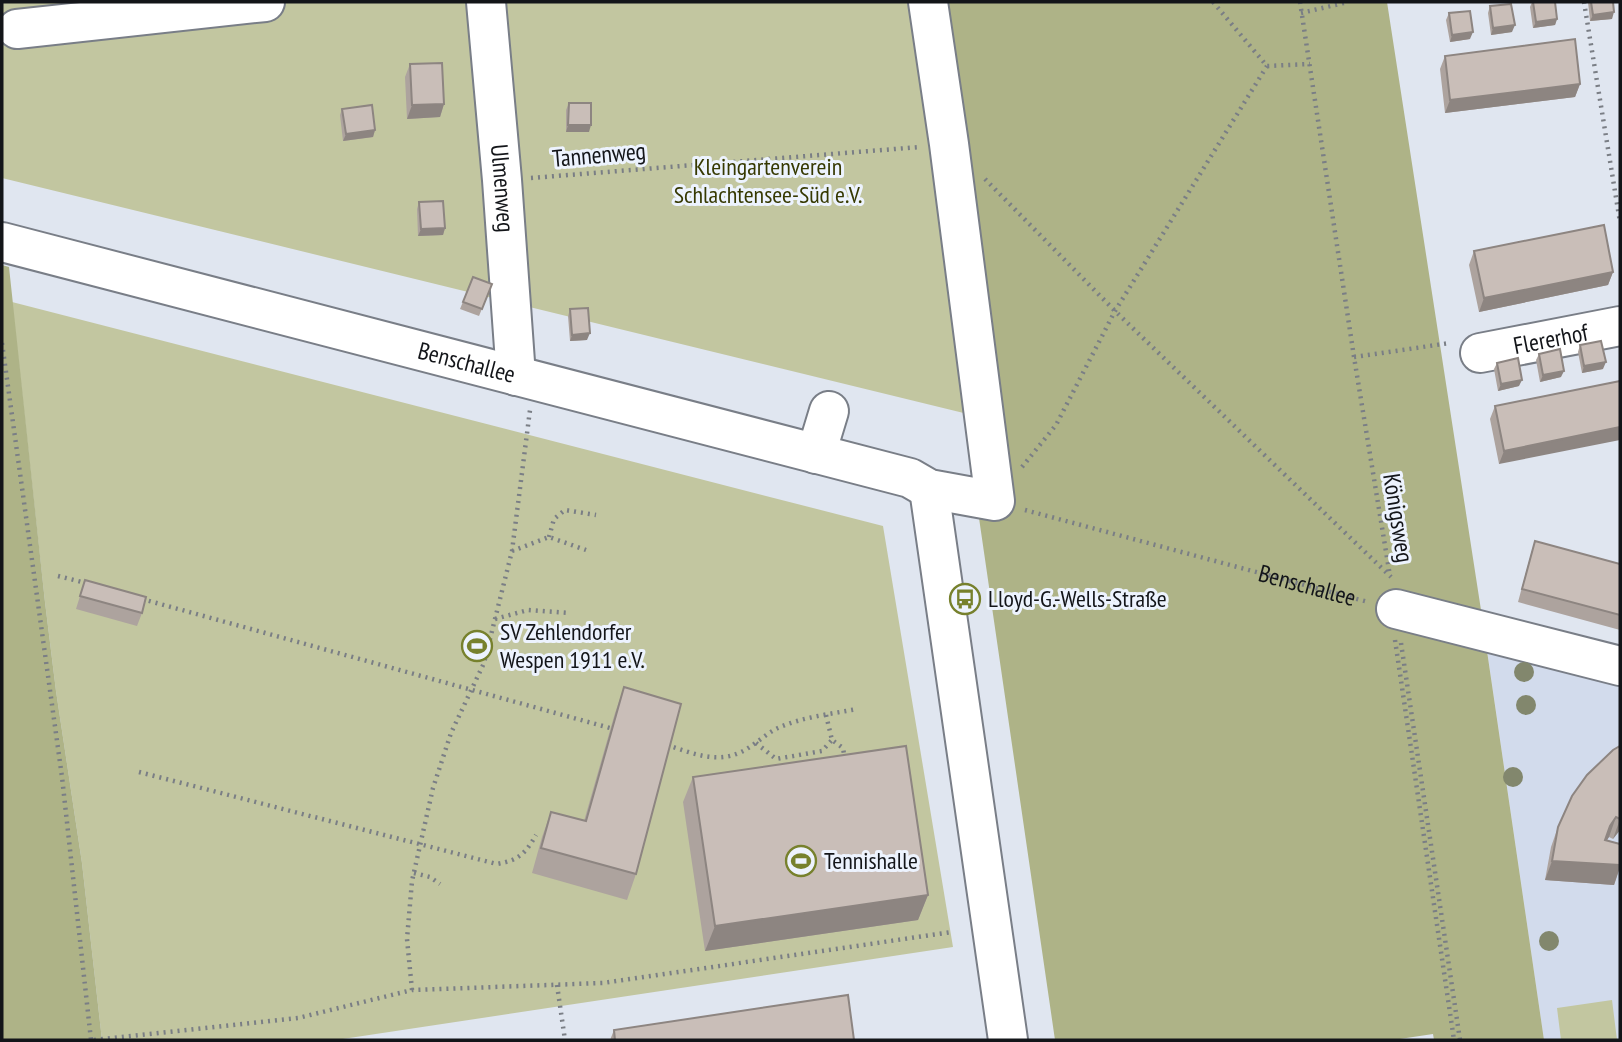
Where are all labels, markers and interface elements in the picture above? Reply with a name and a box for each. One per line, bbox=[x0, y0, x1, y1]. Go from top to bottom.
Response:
street label: Tannenweg bbox=[551, 135, 647, 174]
street label: Ulmenweg bbox=[484, 143, 522, 233]
park label: Kleingartenverein Schlachtensee-Süd e.V. bbox=[674, 151, 862, 210]
street label: Flererhof bbox=[1511, 316, 1591, 361]
street label: Benschallee bbox=[415, 335, 519, 390]
street label: Königsweg bbox=[1376, 471, 1421, 565]
street label: Benschallee bbox=[1255, 557, 1359, 613]
bus stop icon: Lloyd-G.-Wells-Straße bbox=[948, 582, 982, 616]
place label: Lloyd-G.-Wells-Straße bbox=[988, 583, 1167, 614]
place label: SV Zehlendorfer Wespen 1911 e.V. bbox=[500, 616, 645, 675]
sports icon: SV Zehlendorfer Wespen 1911 e.V. bbox=[460, 629, 494, 663]
sports icon: Tennishalle bbox=[784, 844, 818, 878]
place label: Tennishalle bbox=[824, 845, 918, 876]

